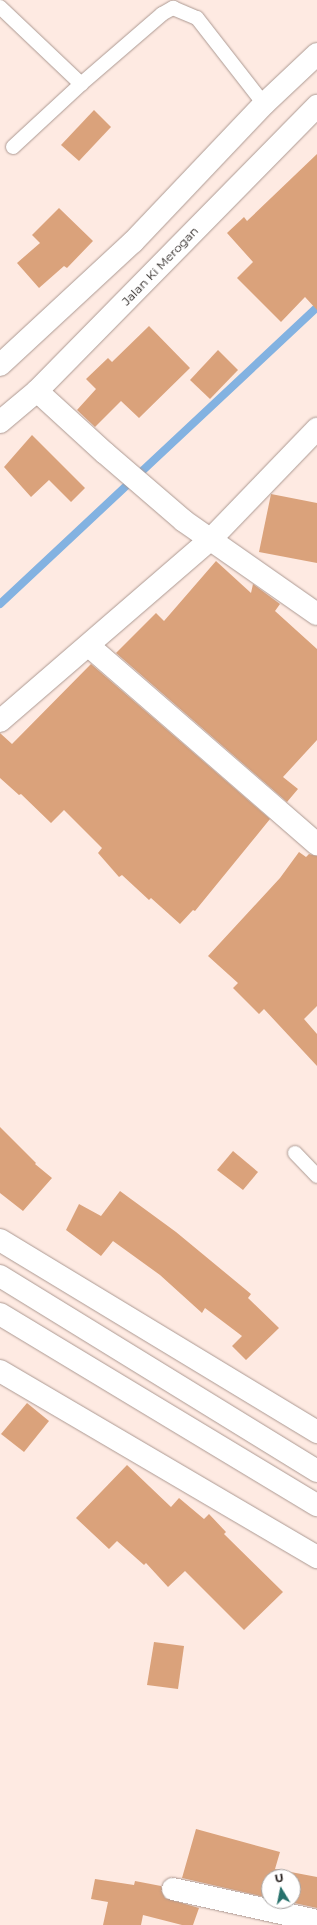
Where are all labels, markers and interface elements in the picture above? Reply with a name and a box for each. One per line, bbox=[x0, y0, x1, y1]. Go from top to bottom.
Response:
street label: Jalan Ki Merogan bbox=[119, 224, 201, 308]
north arrow bbox=[261, 1869, 301, 1909]
text: U bbox=[274, 1871, 285, 1886]

